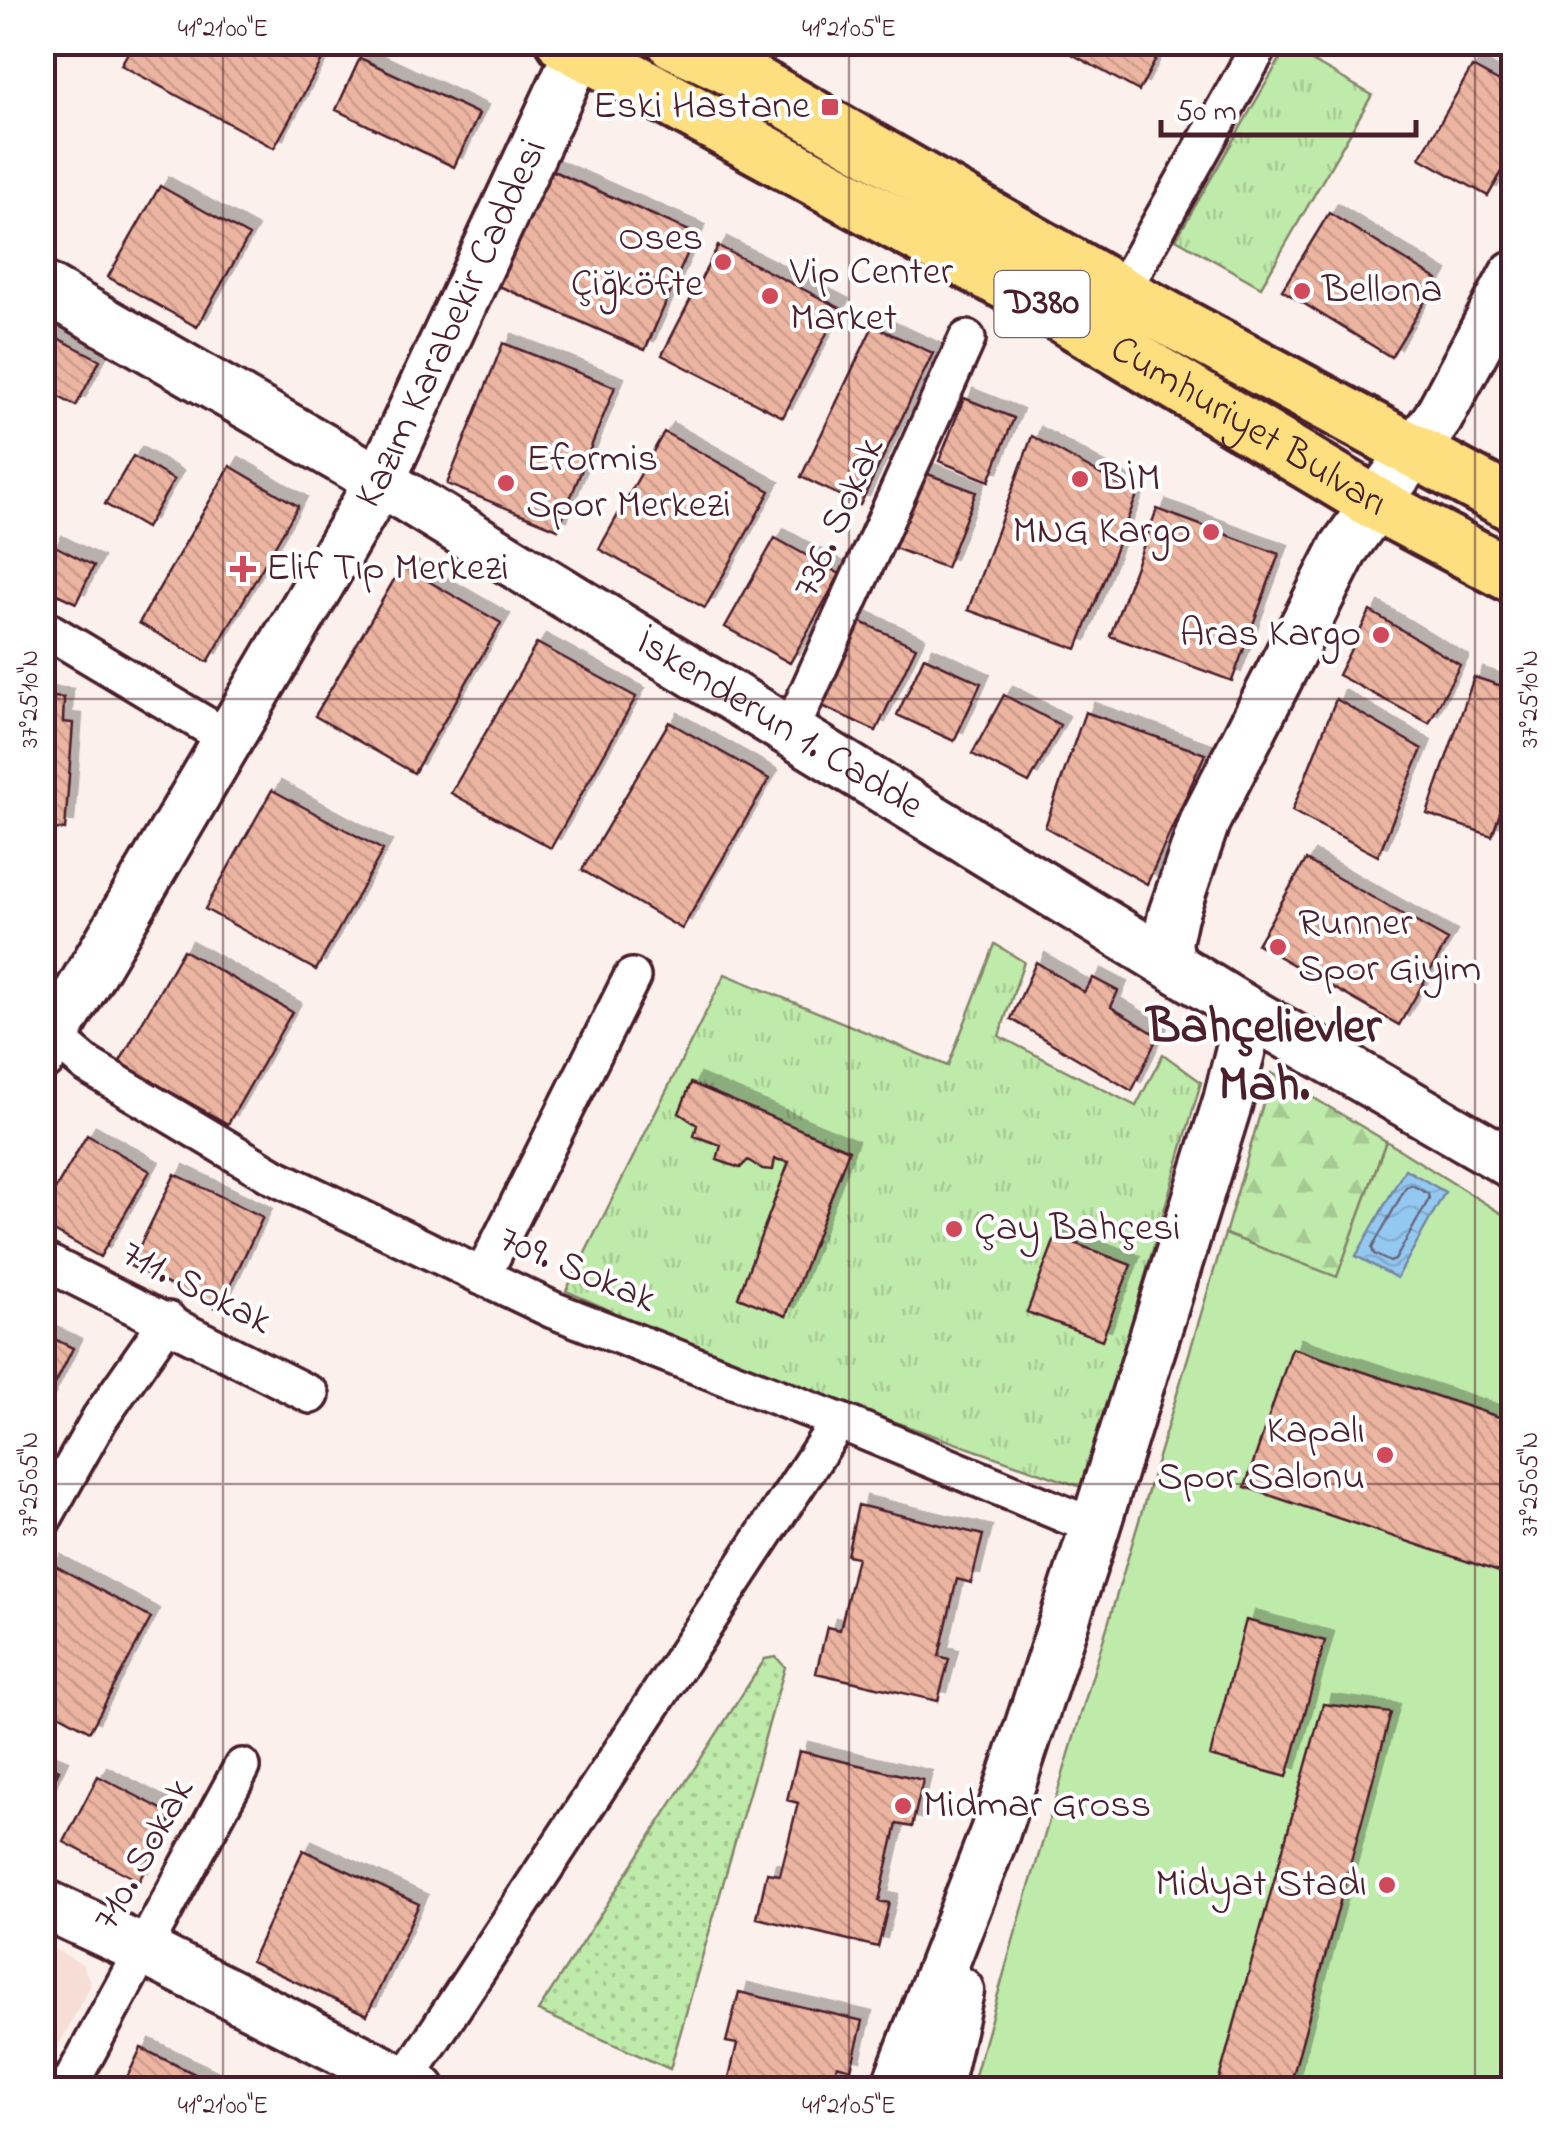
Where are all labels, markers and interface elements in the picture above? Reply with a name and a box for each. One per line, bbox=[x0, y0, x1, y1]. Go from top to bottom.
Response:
text: 41°21'00"E bbox=[178, 12, 268, 48]
text: 41°21'05"E bbox=[802, 12, 896, 48]
scale bar bbox=[1161, 75, 1416, 137]
place label: Eski Hastane bbox=[593, 78, 810, 137]
text: 50 m bbox=[1176, 91, 1237, 135]
marker: Eski Hastane bbox=[819, 96, 841, 118]
street label: Kazım Karabekir Caddesi bbox=[341, 130, 564, 520]
place label: Oses Çiğköfte bbox=[571, 210, 703, 315]
place label: Vip Center Market bbox=[789, 244, 954, 349]
marker: Oses Çiğköfte bbox=[712, 251, 734, 273]
place label: Bellona bbox=[1321, 262, 1442, 321]
road number: D380 bbox=[994, 271, 1090, 337]
marker: Bellona bbox=[1291, 280, 1313, 302]
marker: Vip Center Market bbox=[759, 285, 781, 307]
street label: Cumhuriyet Bulvarı bbox=[1098, 321, 1396, 534]
street label: 736. Sokak bbox=[778, 428, 902, 608]
place label: Eformis Spor Merkezi bbox=[526, 431, 731, 536]
place label: BİM bbox=[1099, 450, 1161, 509]
marker: BİM bbox=[1069, 468, 1091, 490]
marker: Eformis Spor Merkezi bbox=[495, 472, 517, 494]
place label: MNG Kargo bbox=[1012, 503, 1191, 562]
marker: MNG Kargo bbox=[1200, 521, 1222, 543]
place label: Elif Tıp Merkezi bbox=[266, 540, 509, 599]
marker: Elif Tıp Merkezi bbox=[230, 556, 256, 582]
place label: Aras Kargo bbox=[1180, 606, 1361, 665]
street label: İskenderun 1. Cadde bbox=[624, 614, 934, 836]
marker: Aras Kargo bbox=[1370, 624, 1392, 646]
text: 37°25'10"N bbox=[13, 650, 49, 748]
text: 37°25'10"N bbox=[1513, 650, 1549, 748]
place label: Runner Spor Giyim bbox=[1298, 895, 1481, 1000]
marker: Runner Spor Giyim bbox=[1267, 936, 1289, 958]
district label: Bahçelievler Mah. bbox=[1145, 992, 1383, 1123]
place label: Çay Bahçesi bbox=[974, 1200, 1181, 1259]
street label: 709. Sokak bbox=[489, 1211, 665, 1331]
marker: Çay Bahçesi bbox=[943, 1218, 965, 1240]
street label: 711. Sokak bbox=[110, 1226, 282, 1352]
place label: Kapalı Spor Salonu bbox=[1157, 1403, 1365, 1508]
text: 37°25'05"N bbox=[13, 1432, 49, 1536]
text: 37°25'05"N bbox=[1513, 1432, 1549, 1536]
marker: Kapalı Spor Salonu bbox=[1374, 1444, 1396, 1466]
street label: 710. Sokak bbox=[79, 1767, 211, 1942]
place label: Midmar Gross bbox=[923, 1777, 1151, 1836]
marker: Midmar Gross bbox=[892, 1795, 914, 1817]
place label: Midyat Stadı bbox=[1155, 1856, 1367, 1915]
marker: Midyat Stadı bbox=[1376, 1874, 1398, 1896]
text: 41°21'00"E bbox=[178, 2089, 268, 2125]
text: 41°21'05"E bbox=[802, 2089, 896, 2125]

